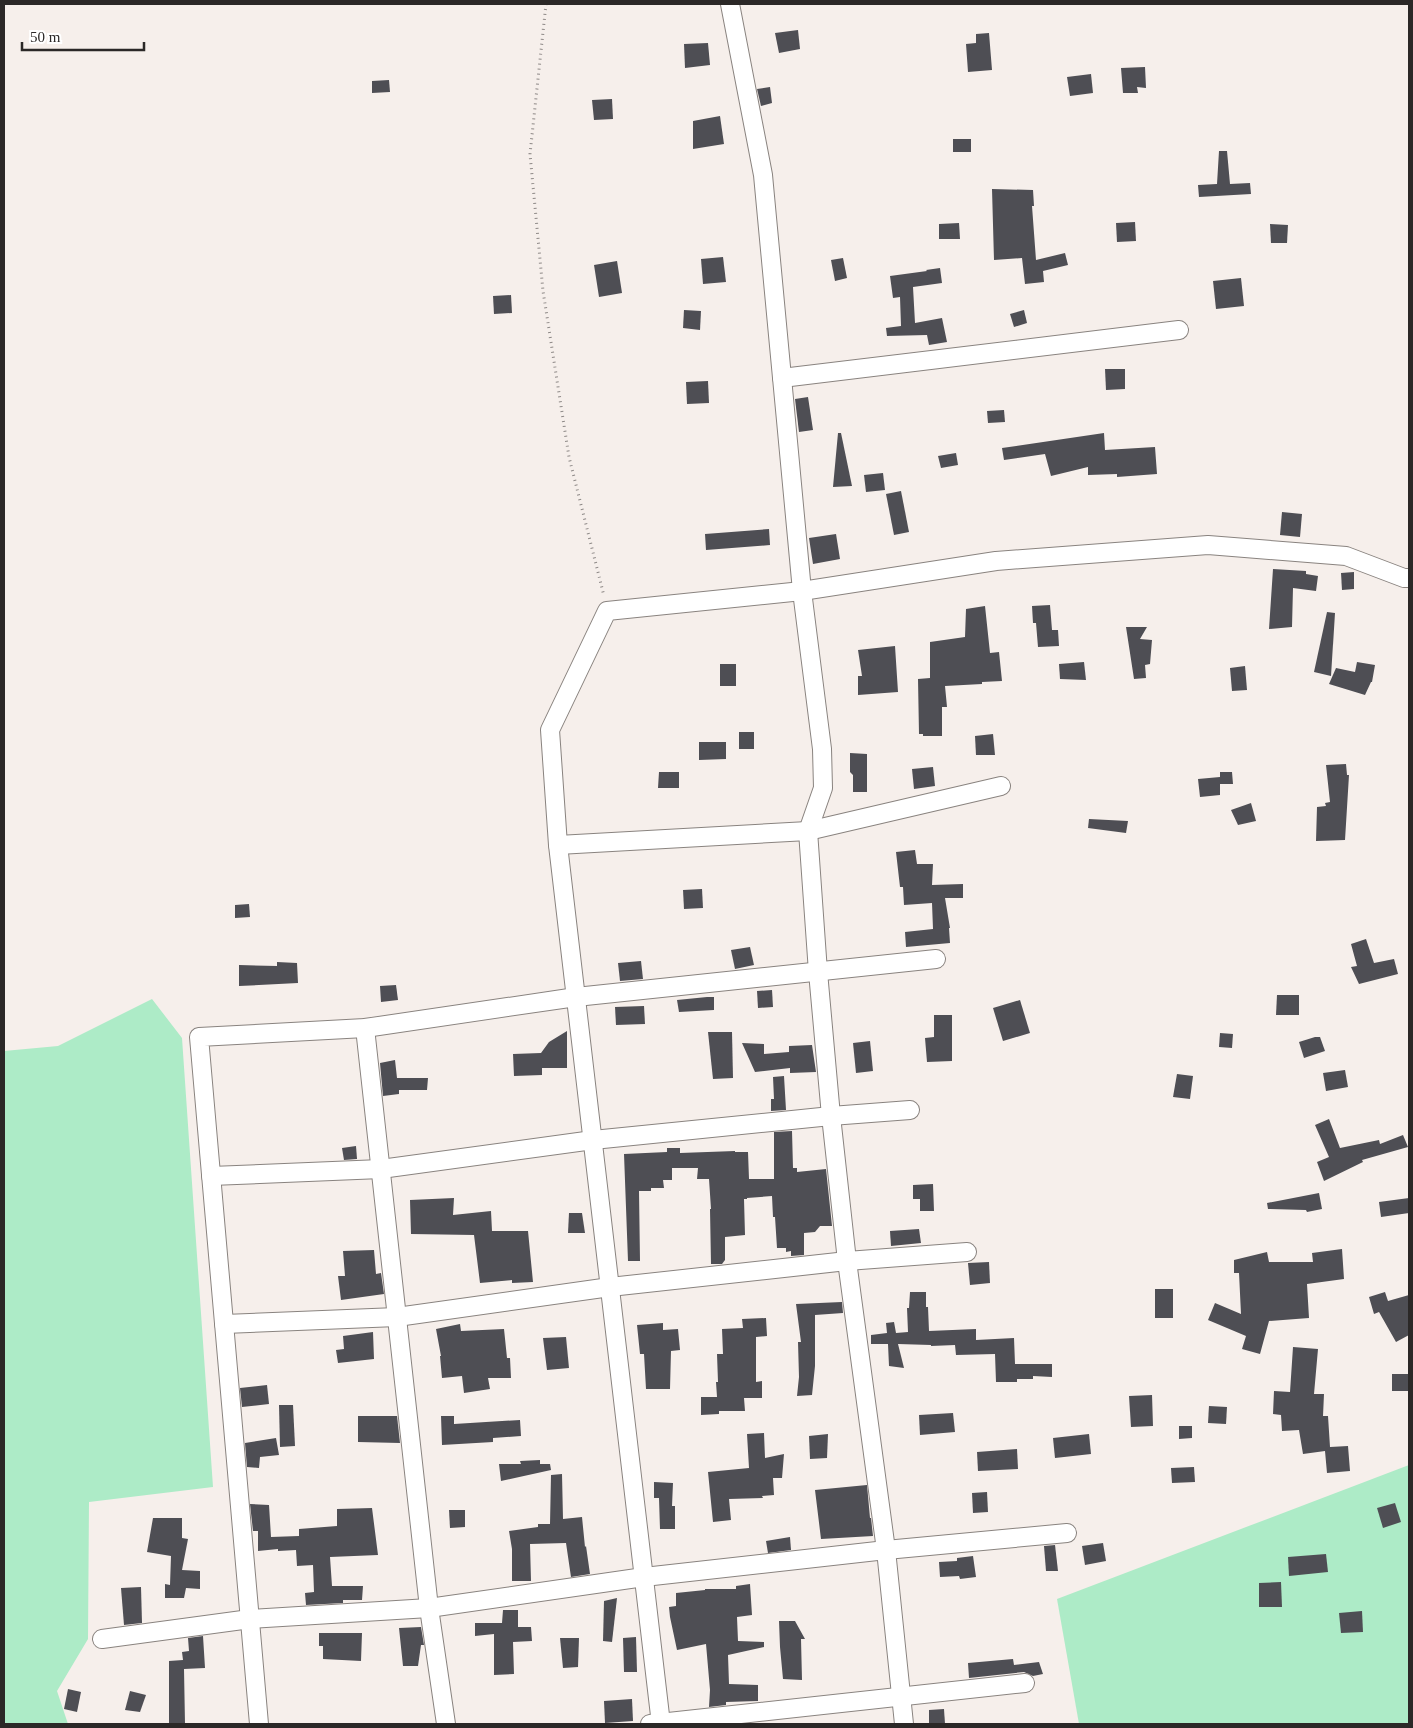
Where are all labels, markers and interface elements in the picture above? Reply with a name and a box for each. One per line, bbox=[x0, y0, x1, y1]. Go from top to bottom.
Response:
scale bar bbox=[22, 20, 145, 52]
text: 50 m bbox=[30, 29, 61, 45]

